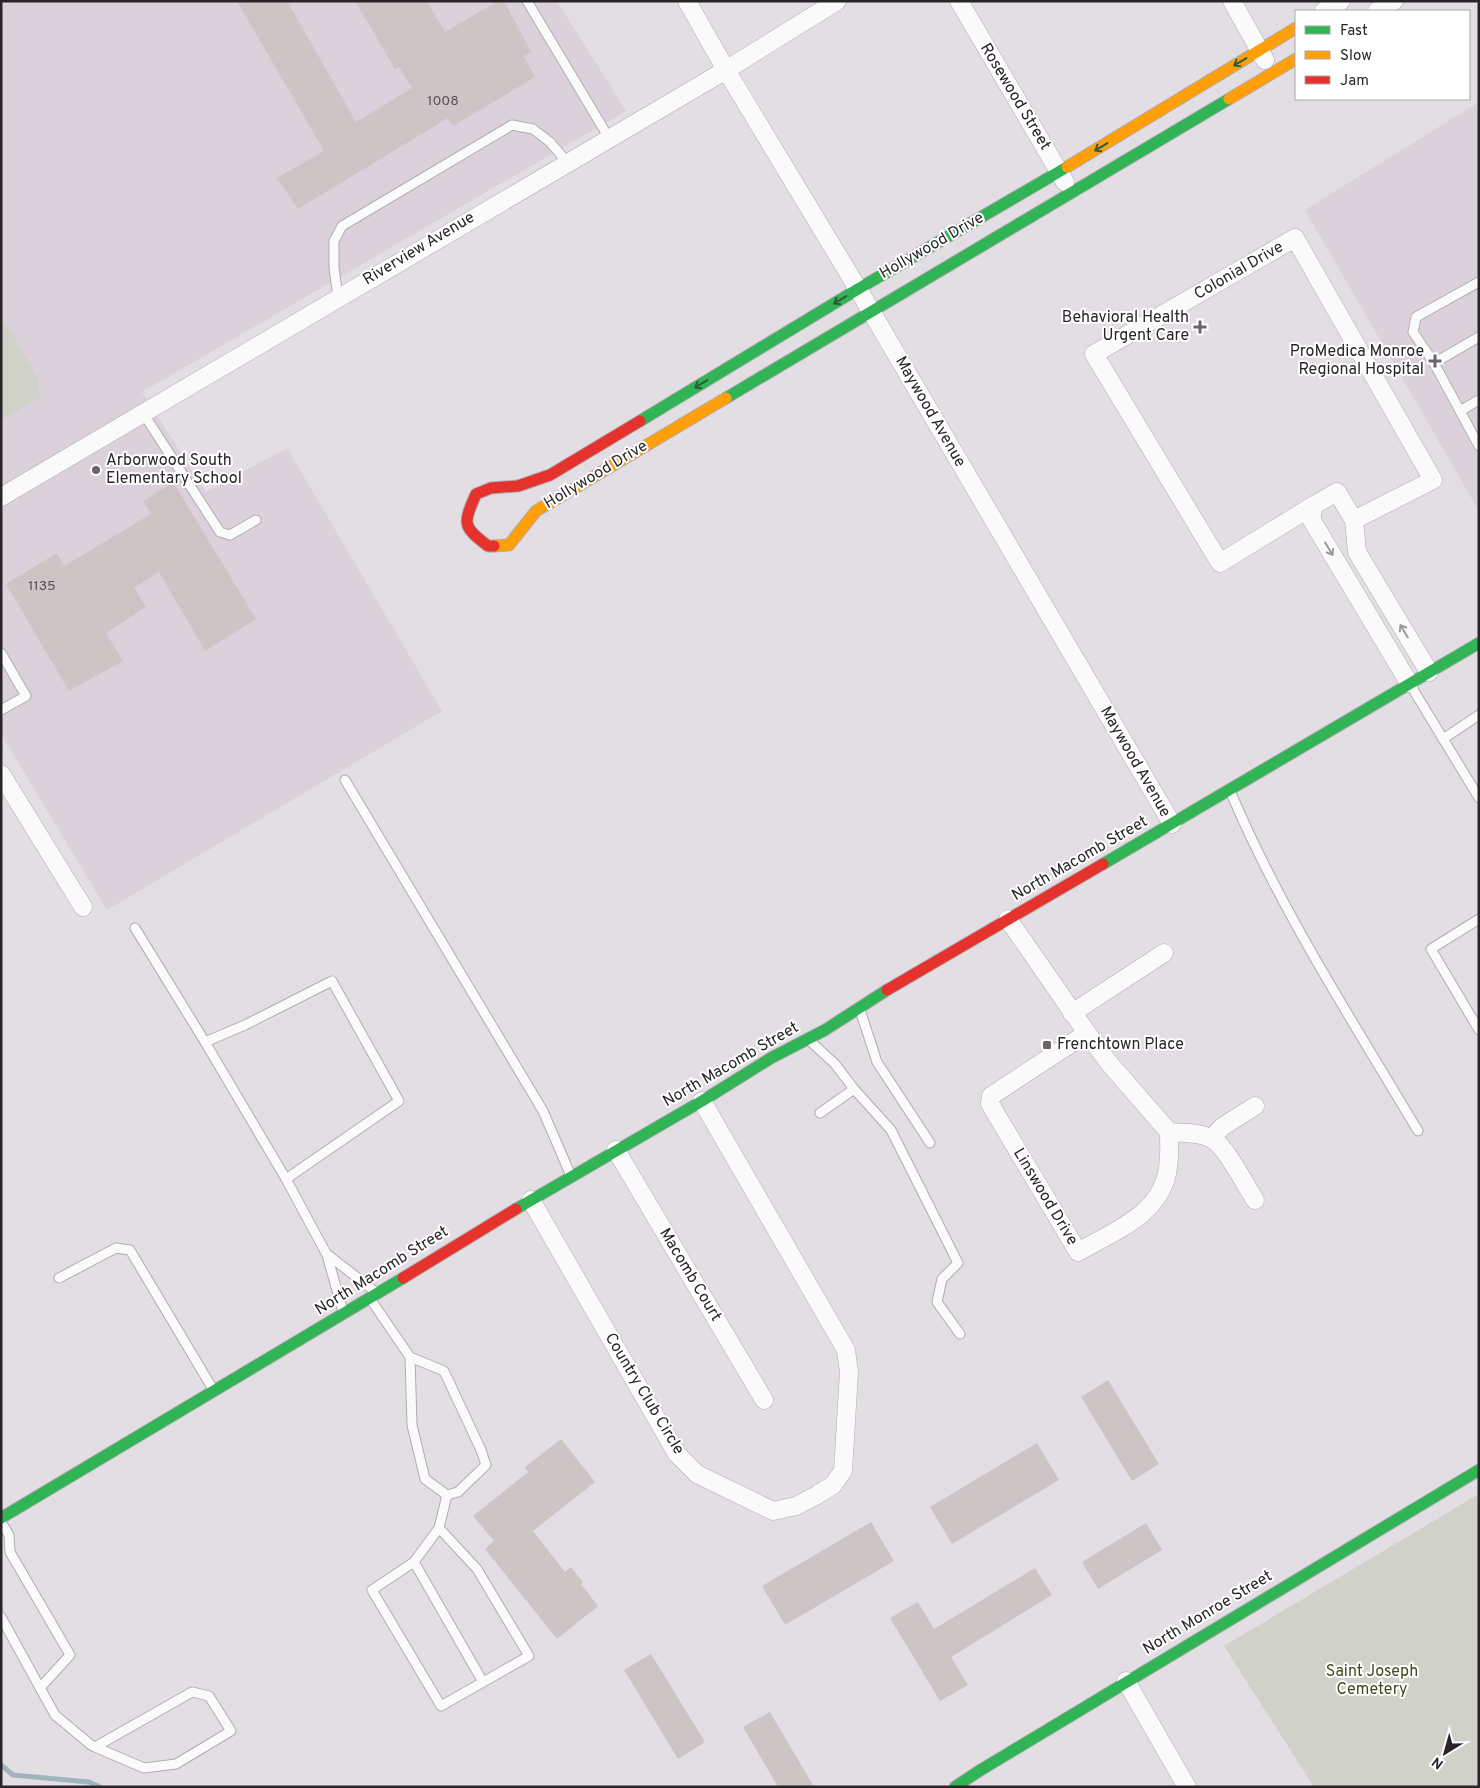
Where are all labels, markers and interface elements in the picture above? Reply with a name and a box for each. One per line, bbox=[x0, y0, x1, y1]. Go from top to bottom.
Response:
legend bbox=[1295, 10, 1470, 100]
text: Fast bbox=[1340, 22, 1368, 41]
street label: Rosewood Street bbox=[975, 40, 1055, 154]
text: Slow bbox=[1340, 47, 1372, 66]
one-way arrow bbox=[1233, 58, 1247, 68]
text: Jam bbox=[1340, 72, 1369, 91]
house number: 1008 bbox=[427, 93, 459, 110]
one-way arrow bbox=[1094, 142, 1108, 152]
street label: Riverview Avenue bbox=[360, 208, 478, 290]
street label: Hollywood Drive bbox=[876, 208, 988, 284]
street label: Colonial Drive bbox=[1191, 237, 1287, 305]
one-way arrow bbox=[833, 295, 847, 305]
place label: Behavioral Health Urgent Care bbox=[1062, 308, 1189, 346]
marker: Behavioral Health Urgent Care bbox=[1193, 320, 1207, 334]
place label: ProMedica Monroe Regional Hospital bbox=[1290, 342, 1424, 380]
street label: Maywood Avenue bbox=[890, 353, 970, 471]
marker: ProMedica Monroe Regional Hospital bbox=[1428, 354, 1442, 368]
one-way arrow bbox=[694, 379, 708, 389]
street label: Hollywood Drive bbox=[541, 436, 651, 514]
place label: Arborwood South Elementary School bbox=[106, 451, 242, 489]
marker: Arborwood South Elementary School bbox=[90, 464, 102, 476]
one-way arrow bbox=[1324, 541, 1334, 555]
house number: 1135 bbox=[28, 578, 56, 595]
one-way arrow bbox=[1398, 624, 1408, 638]
street label: Maywood Avenue bbox=[1095, 703, 1175, 821]
street label: North Macomb Street bbox=[1009, 812, 1151, 906]
street label: North Macomb Street bbox=[660, 1018, 802, 1112]
place label: Frenchtown Place bbox=[1057, 1035, 1184, 1055]
marker: Frenchtown Place bbox=[1041, 1039, 1053, 1051]
street label: Linswood Drive bbox=[1008, 1145, 1082, 1249]
street label: North Macomb Street bbox=[312, 1222, 452, 1320]
street label: Macomb Court bbox=[654, 1225, 726, 1325]
street label: Country Club Circle bbox=[600, 1329, 688, 1459]
street label: North Monroe Street bbox=[1140, 1566, 1276, 1660]
park label: Saint Joseph Cemetery bbox=[1326, 1662, 1418, 1700]
north arrow bbox=[1420, 1728, 1470, 1778]
text: N bbox=[1429, 1752, 1447, 1772]

